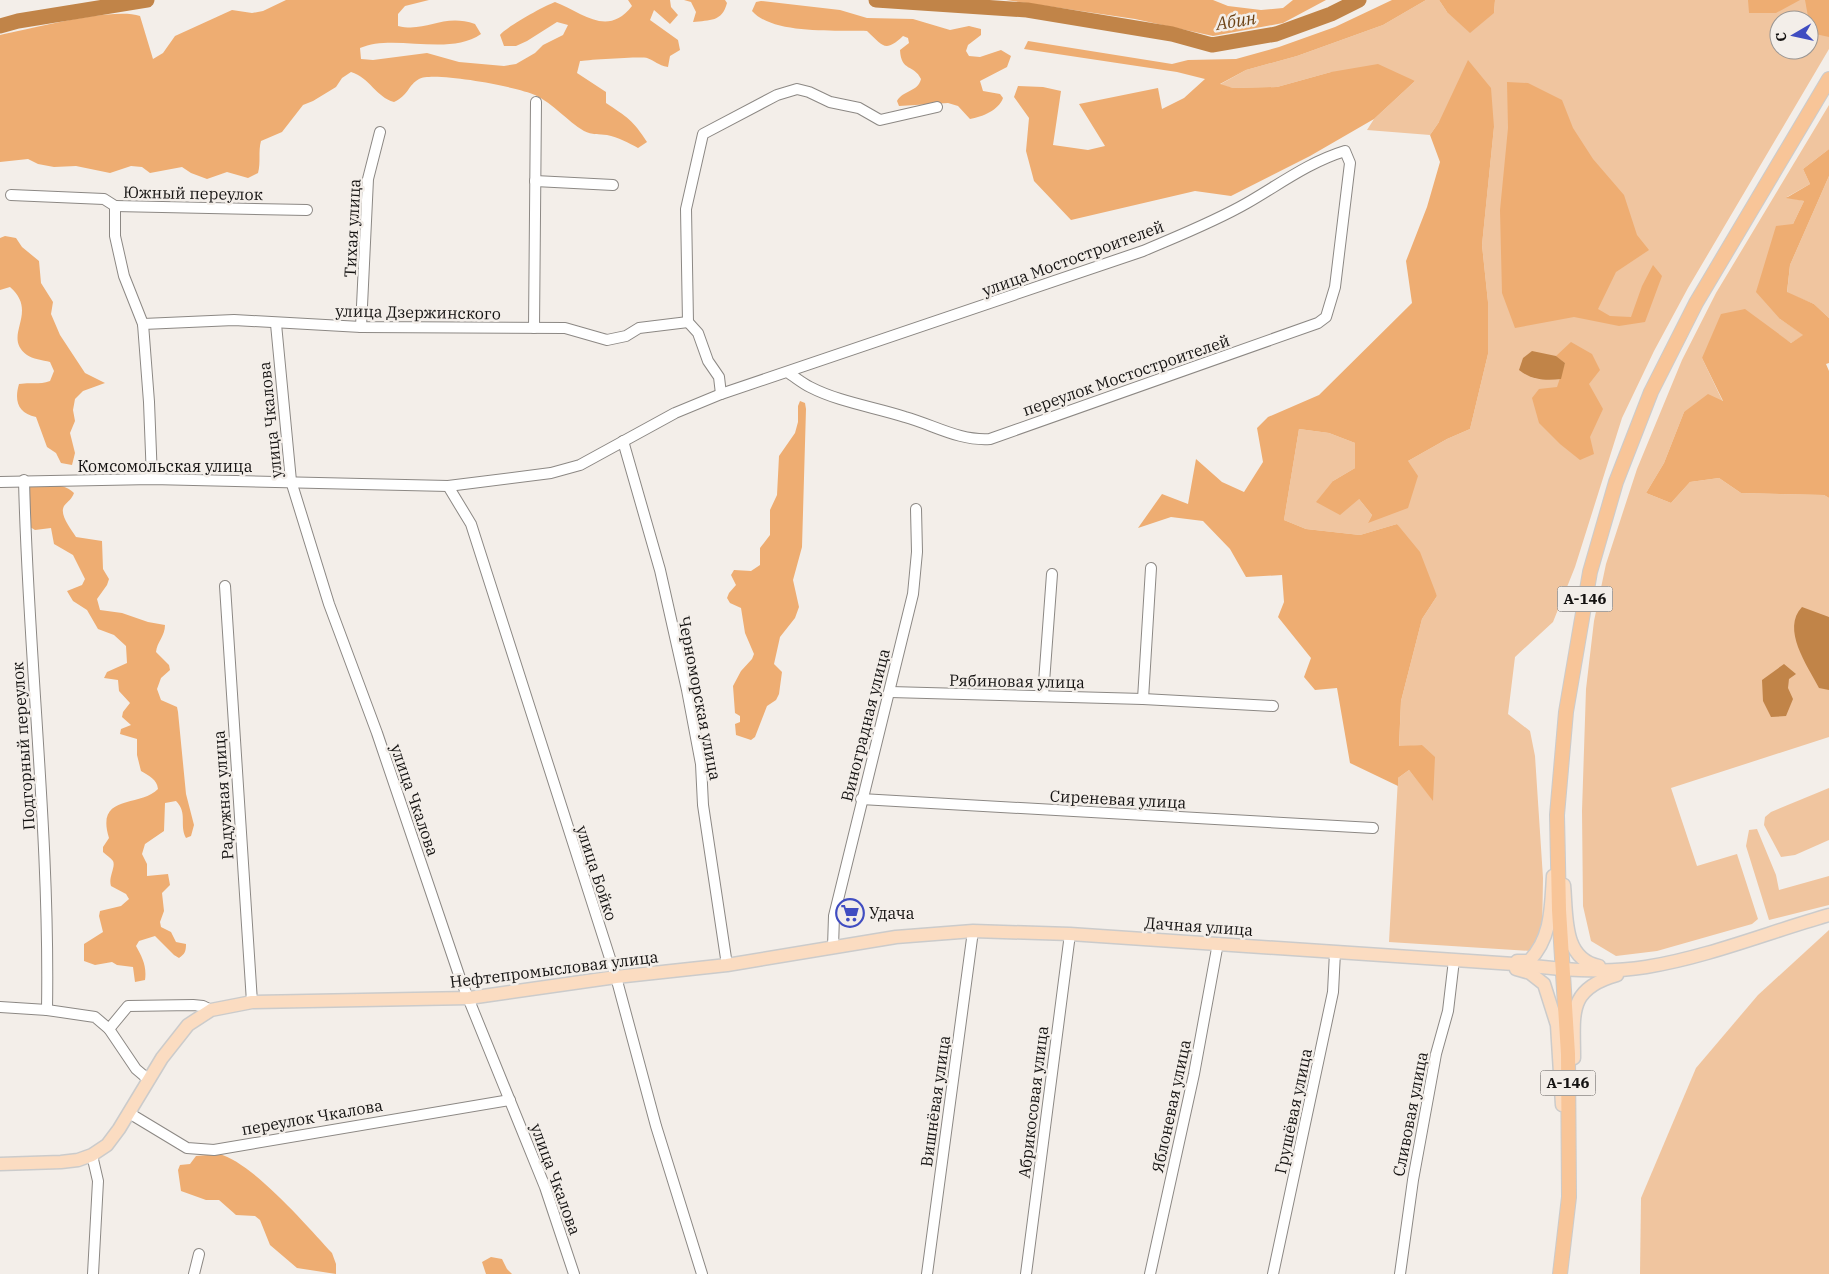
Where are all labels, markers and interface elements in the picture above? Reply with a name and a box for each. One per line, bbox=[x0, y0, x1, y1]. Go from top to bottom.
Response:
water label: Абин bbox=[1213, 6, 1258, 35]
north arrow bbox=[1769, 10, 1819, 60]
text: С bbox=[1772, 31, 1791, 43]
street label: Тихая улица bbox=[339, 178, 365, 278]
street label: Южный переулок bbox=[123, 182, 264, 204]
street label: улица Мостостроителей bbox=[979, 216, 1167, 300]
street label: улица Дзержинского bbox=[335, 301, 501, 323]
street label: переулок Мостостроителей bbox=[1020, 330, 1232, 420]
street label: улица Чкалова bbox=[254, 360, 286, 479]
street label: Комсомольская улица bbox=[78, 456, 253, 476]
road number: А-146 bbox=[1558, 586, 1612, 612]
street label: Черноморская улица bbox=[674, 614, 726, 782]
street label: Виноградная улица bbox=[836, 646, 894, 804]
street label: Подгорный переулок bbox=[7, 660, 39, 831]
street label: Рябиновая улица bbox=[949, 670, 1085, 692]
street label: Радужная улица bbox=[208, 729, 237, 860]
street label: улица Чкалова bbox=[386, 741, 444, 859]
street label: Сиреневая улица bbox=[1049, 785, 1187, 813]
street label: улица Бойко bbox=[572, 823, 622, 923]
supermarket icon: Удача bbox=[835, 898, 865, 928]
place label: Удача bbox=[869, 903, 915, 923]
street label: Дачная улица bbox=[1144, 912, 1254, 940]
street label: Нефтепромысловая улица bbox=[449, 946, 660, 992]
street label: Абрикосовая улица bbox=[1014, 1024, 1052, 1179]
street label: Вишнёвая улица bbox=[916, 1034, 954, 1168]
street label: Яблоневая улица bbox=[1147, 1037, 1195, 1174]
street label: Грушёвая улица bbox=[1270, 1046, 1316, 1176]
street label: Сливовая улица bbox=[1388, 1050, 1432, 1178]
road number: А-146 bbox=[1540, 1070, 1596, 1096]
street label: переулок Чкалова bbox=[240, 1095, 384, 1139]
street label: улица Чкалова bbox=[527, 1121, 586, 1238]

